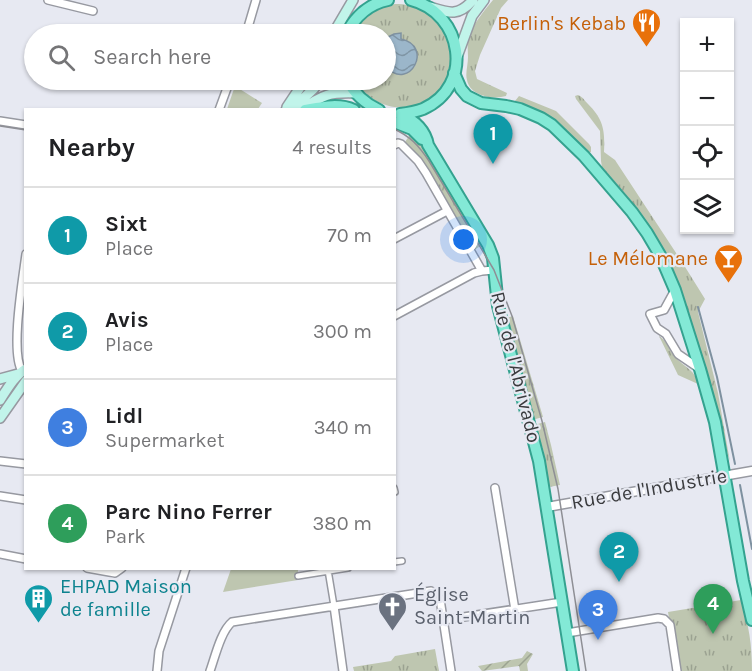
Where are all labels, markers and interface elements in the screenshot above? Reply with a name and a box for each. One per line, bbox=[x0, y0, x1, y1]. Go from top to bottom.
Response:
restaurant icon: Berlin's Kebab bbox=[631, 7, 663, 49]
place label: Berlin's Kebab bbox=[497, 12, 626, 35]
map controls bbox=[680, 18, 734, 234]
button: + bbox=[680, 18, 734, 72]
search box bbox=[24, 24, 396, 90]
icon: search bbox=[45, 41, 78, 74]
text: Search here bbox=[93, 44, 211, 70]
button: − bbox=[680, 72, 734, 126]
pin: 1 bbox=[474, 114, 512, 164]
button: locate bbox=[680, 126, 734, 180]
text: Nearby bbox=[48, 132, 135, 163]
text: 4 results bbox=[292, 136, 372, 159]
button: layers bbox=[680, 180, 734, 234]
text: Sixt bbox=[105, 211, 147, 237]
text: 1 bbox=[64, 224, 71, 247]
text: 70 m bbox=[327, 224, 372, 247]
your location bbox=[449, 225, 478, 254]
text: Place bbox=[105, 237, 153, 260]
bar icon: Le Mélomane bbox=[713, 242, 745, 284]
place label: Le Mélomane bbox=[588, 247, 708, 270]
street label: Rue de l'Abrivado bbox=[486, 289, 546, 445]
text: Avis bbox=[105, 307, 149, 333]
text: 2 bbox=[61, 320, 74, 343]
text: 300 m bbox=[313, 320, 372, 343]
text: Place bbox=[105, 333, 153, 356]
text: Lidl bbox=[105, 403, 143, 429]
text: 3 bbox=[61, 416, 74, 439]
text: 340 m bbox=[314, 416, 372, 439]
text: Supermarket bbox=[105, 429, 224, 452]
street label: Rue de l'Industrie bbox=[569, 464, 729, 514]
text: Parc Nino Ferrer bbox=[105, 499, 272, 525]
text: 4 bbox=[62, 512, 73, 535]
text: 380 m bbox=[313, 512, 372, 535]
text: Park bbox=[105, 525, 146, 548]
pin: 2 bbox=[600, 532, 638, 582]
place label: EHPAD Maison de famille bbox=[60, 575, 192, 621]
building icon: EHPAD Maison de famille bbox=[23, 582, 55, 624]
place label: Église Saint-Martin bbox=[414, 582, 530, 629]
pin: 4 bbox=[694, 584, 732, 634]
church icon: Église Saint-Martin bbox=[377, 590, 409, 632]
pin: 3 bbox=[578, 590, 618, 640]

